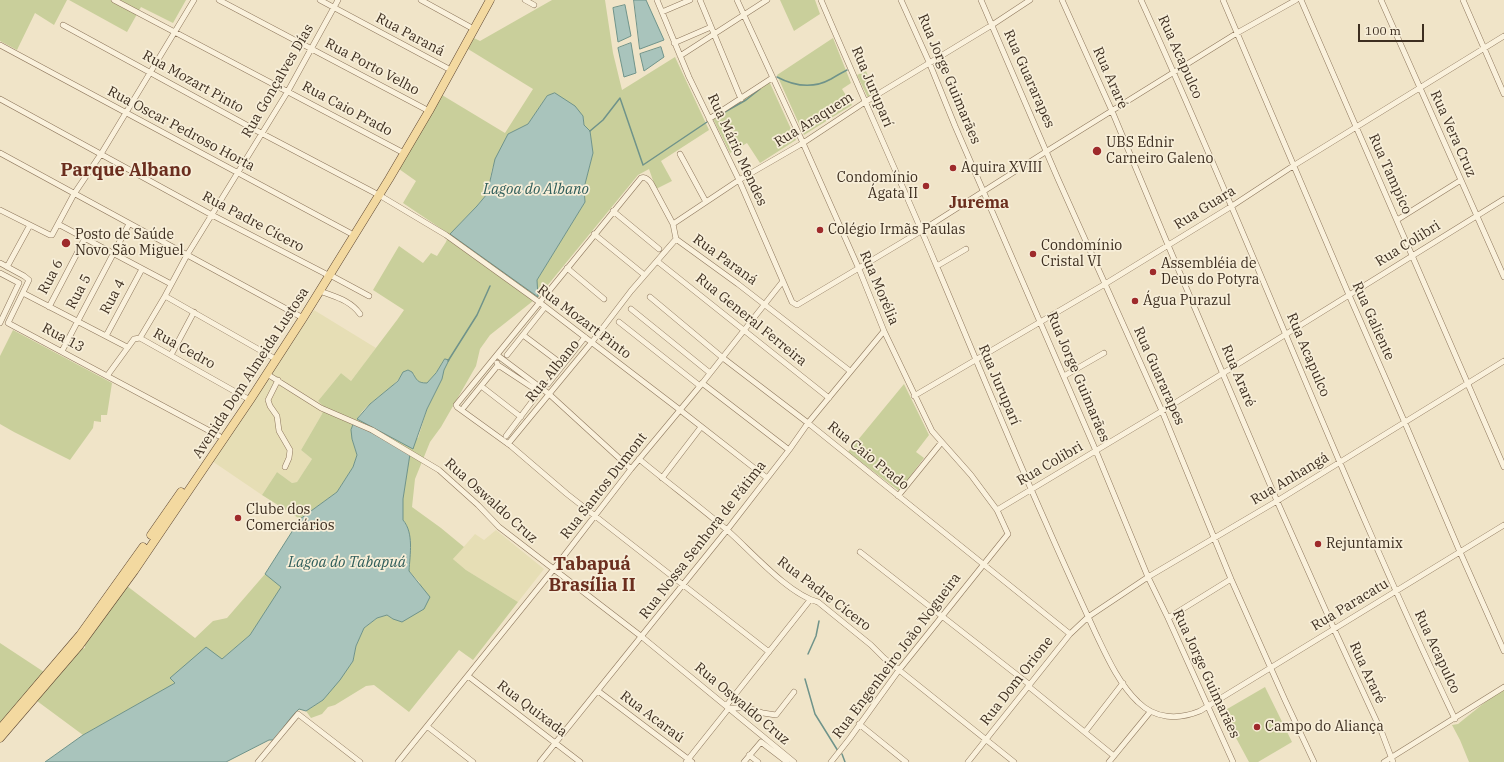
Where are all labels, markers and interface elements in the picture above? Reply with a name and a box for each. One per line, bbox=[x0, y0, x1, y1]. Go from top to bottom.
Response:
street label: Rua Paraná bbox=[373, 10, 447, 60]
street label: Rua Jorge Guimarães bbox=[914, 11, 984, 147]
street label: Rua Acapulco bbox=[1154, 13, 1206, 101]
scale bar bbox=[1360, 16, 1426, 42]
street label: Rua Gonçalves Días bbox=[239, 21, 317, 141]
text: 100 m bbox=[1365, 23, 1401, 38]
street label: Rua Guararapes bbox=[1000, 27, 1058, 131]
street label: Rua Porto Velho bbox=[322, 35, 422, 99]
street label: Rua Juruparí bbox=[847, 44, 897, 130]
street label: Rua Araré bbox=[1089, 44, 1131, 112]
street label: Rua Mozart Pinto bbox=[139, 47, 247, 117]
street label: Rua Caio Prado bbox=[299, 78, 395, 140]
street label: Rua Oscar Pedroso Horta bbox=[104, 83, 258, 175]
street label: Rua Vera Cruz bbox=[1426, 88, 1480, 180]
street label: Rua Araquem bbox=[771, 89, 857, 151]
street label: Rua Mário Mendes bbox=[704, 91, 770, 209]
street label: Rua Tampico bbox=[1365, 131, 1415, 217]
place label: UBS Ednir Carneiro Galeno bbox=[1106, 135, 1213, 168]
marker: UBS Ednir Carneiro Galeno bbox=[1091, 145, 1103, 157]
district label: Parque Albano bbox=[61, 160, 191, 182]
place label: Aquira XVIII bbox=[961, 160, 1042, 176]
marker: Aquira XVIII bbox=[948, 163, 958, 173]
place label: Condomínio Ágata II bbox=[837, 170, 918, 202]
water label: Lagoa do Albano bbox=[483, 181, 589, 199]
marker: Condomínio Ágata II bbox=[921, 181, 931, 191]
street label: Rua Guara bbox=[1171, 183, 1239, 233]
street label: Rua Padre Cícero bbox=[199, 188, 307, 256]
district label: Jurema bbox=[949, 193, 1009, 213]
street label: Rua Colibri bbox=[1372, 217, 1444, 271]
place label: Colégio Irmãs Paulas bbox=[828, 222, 965, 238]
marker: Colégio Irmãs Paulas bbox=[815, 225, 825, 235]
place label: Posto de Saúde Novo São Miguel bbox=[75, 227, 184, 260]
street label: Rua Paraná bbox=[690, 231, 760, 289]
marker: Posto de Saúde Novo São Miguel bbox=[60, 237, 72, 249]
place label: Condomínio Cristal VI bbox=[1041, 238, 1122, 270]
street label: Rua Morélia bbox=[856, 248, 902, 328]
marker: Condomínio Cristal VI bbox=[1028, 249, 1038, 259]
place label: Assembléia de Deus do Potyra bbox=[1161, 256, 1259, 288]
street label: Rua 6 bbox=[35, 257, 67, 297]
marker: Assembléia de Deus do Potyra bbox=[1148, 267, 1158, 277]
street label: Rua General Ferreira bbox=[692, 270, 810, 370]
street label: Rua 5 bbox=[63, 272, 95, 312]
street label: Rua 4 bbox=[97, 277, 129, 317]
street label: Rua Galiente bbox=[1348, 279, 1398, 363]
street label: Rua Mozart Pinto bbox=[534, 281, 634, 363]
street label: Avenida Dom Almeida Lustosa bbox=[189, 284, 313, 462]
place label: Água Purazul bbox=[1143, 293, 1231, 309]
marker: Água Purazul bbox=[1130, 296, 1140, 306]
street label: Rua Jorge Guimarães bbox=[1043, 309, 1113, 445]
street label: Rua Acapulco bbox=[1283, 310, 1333, 400]
street label: Rua 13 bbox=[39, 320, 87, 356]
street label: Rua Guararapes bbox=[1130, 324, 1188, 428]
street label: Rua Cedro bbox=[150, 325, 218, 373]
street label: Rua Albano bbox=[523, 336, 583, 406]
street label: Rua Juruparí bbox=[974, 342, 1024, 428]
street label: Rua Araré bbox=[1217, 342, 1259, 410]
street label: Rua Caio Prado bbox=[824, 418, 912, 494]
street label: Rua Santos Dumont bbox=[557, 429, 651, 543]
street label: Rua Colibri bbox=[1014, 438, 1086, 490]
street label: Rua Anhangá bbox=[1248, 449, 1332, 509]
street label: Rua Oswaldo Cruz bbox=[441, 455, 541, 547]
street label: Rua Nossa Senhora de Fátima bbox=[636, 458, 770, 622]
place label: Clube dos Comerciários bbox=[246, 502, 335, 534]
marker: Clube dos Comerciários bbox=[233, 513, 243, 523]
place label: Rejuntamix bbox=[1326, 536, 1403, 552]
marker: Rejuntamix bbox=[1313, 539, 1323, 549]
street label: Rua Padre Cícero bbox=[774, 553, 874, 635]
water label: Lagoa do Tabapuá bbox=[288, 554, 406, 572]
district label: Tabapuá Brasília II bbox=[548, 554, 636, 596]
street label: Rua Engenheiro João Nogueira bbox=[829, 570, 965, 742]
street label: Rua Paracatu bbox=[1308, 575, 1392, 635]
street label: Rua Jorge Guimarães bbox=[1169, 607, 1243, 741]
street label: Rua Acapulco bbox=[1410, 608, 1464, 696]
street label: Rua Dom Orione bbox=[977, 633, 1057, 729]
street label: Rua Araré bbox=[1345, 640, 1389, 706]
street label: Rua Oswaldo Cruz bbox=[691, 659, 793, 749]
street label: Rua Quixada bbox=[494, 677, 570, 741]
street label: Rua Acaraú bbox=[617, 688, 687, 746]
place label: Campo do Aliança bbox=[1265, 719, 1384, 735]
marker: Campo do Aliança bbox=[1252, 722, 1262, 732]

